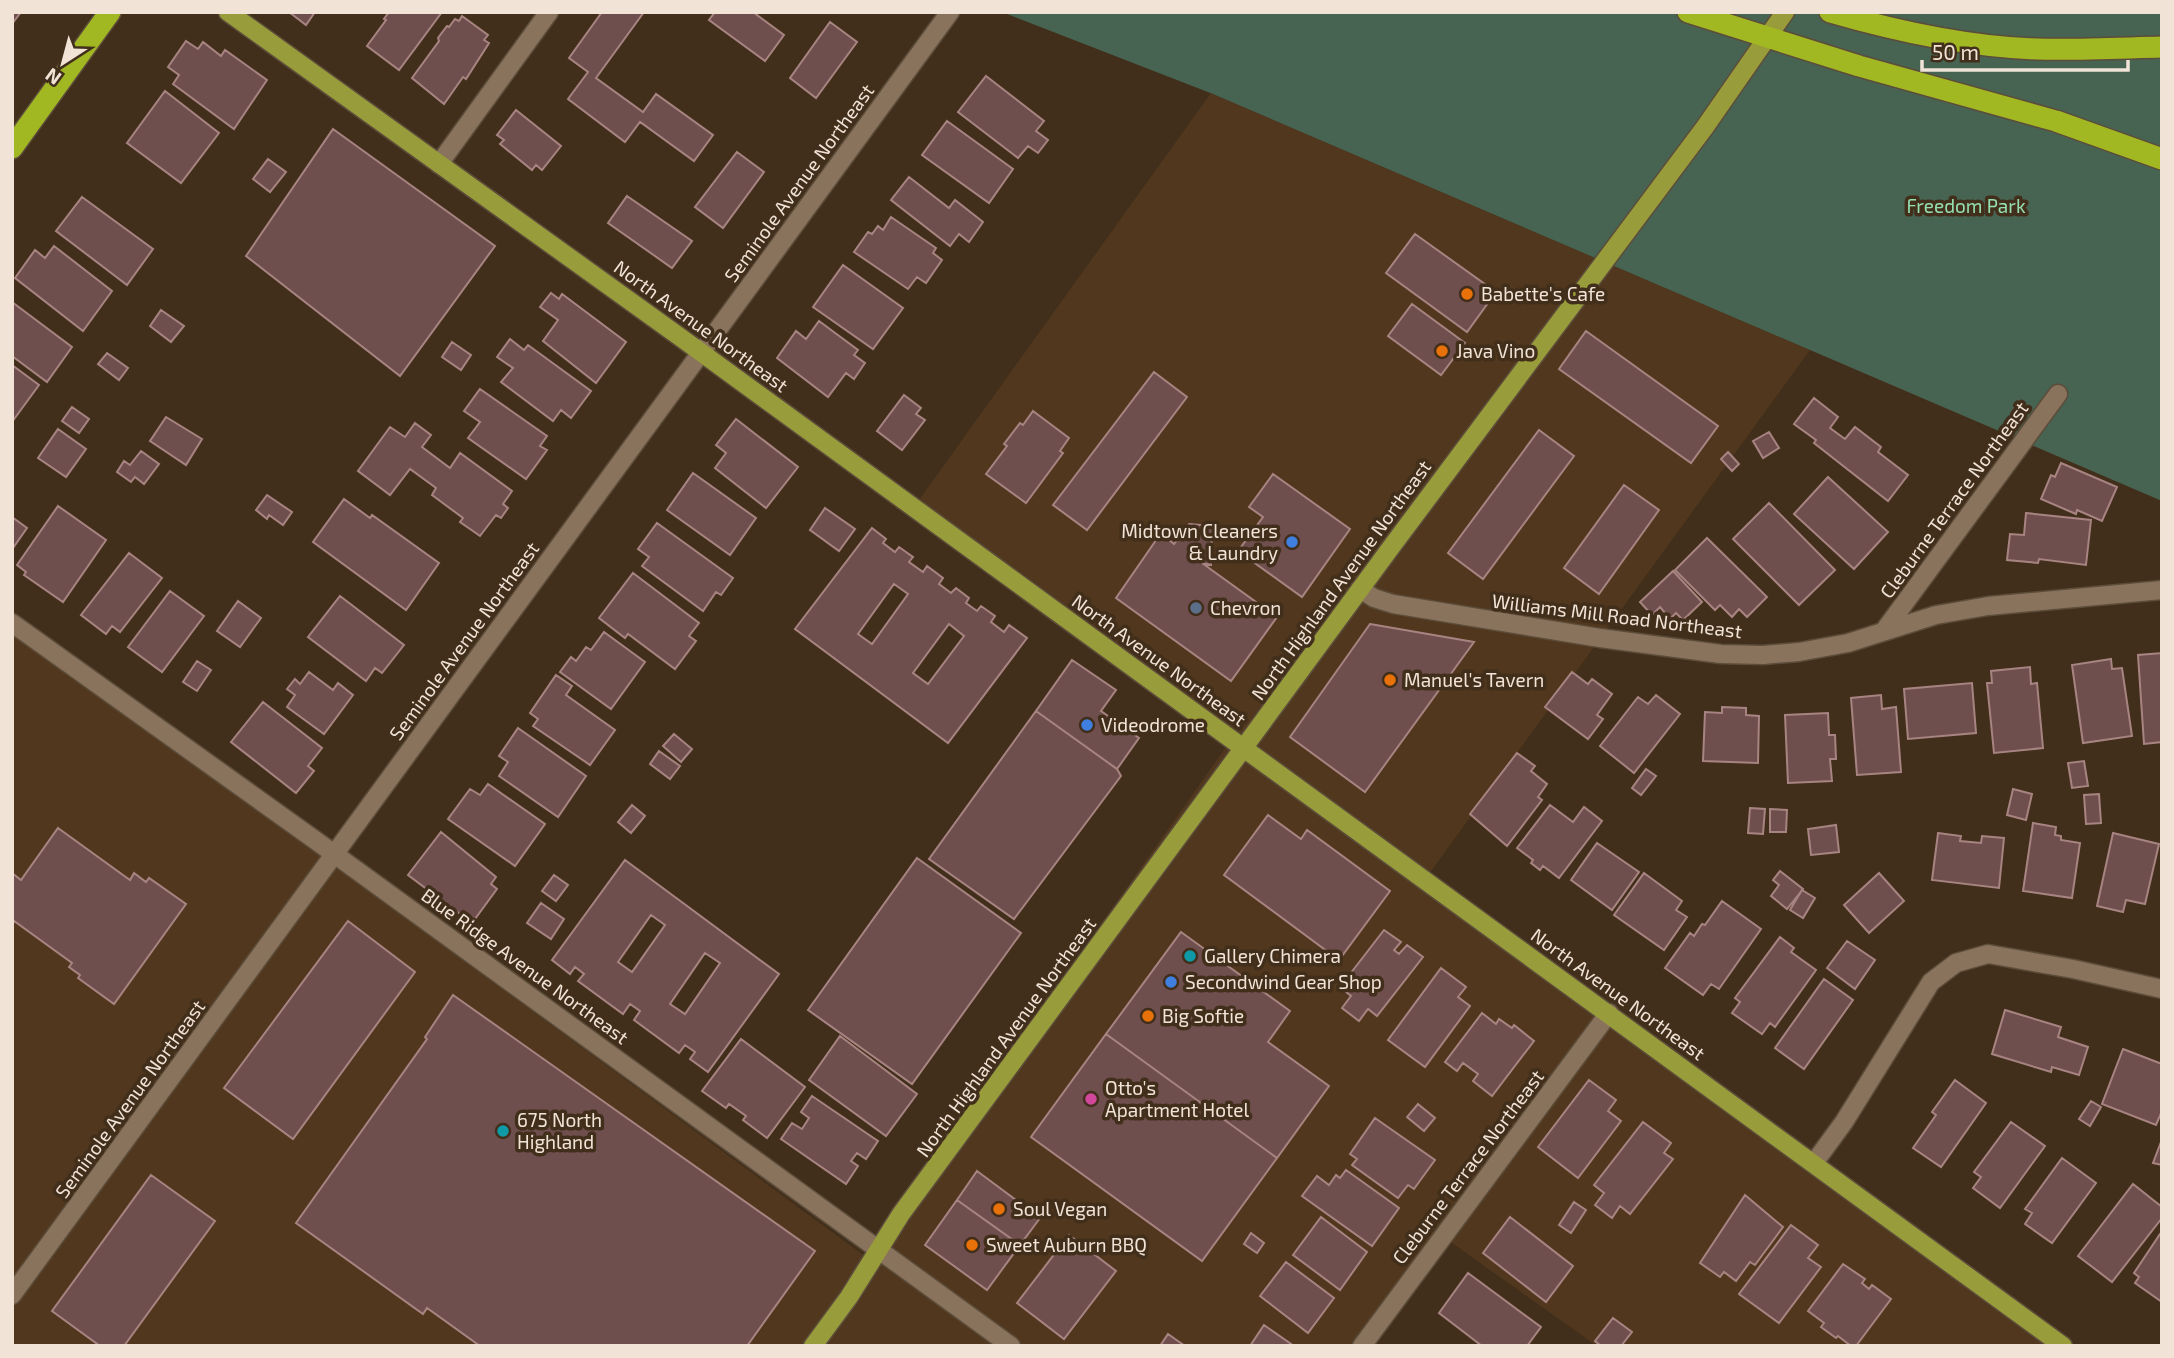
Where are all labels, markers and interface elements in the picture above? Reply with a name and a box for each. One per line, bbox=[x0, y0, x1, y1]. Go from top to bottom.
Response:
north arrow bbox=[28, 28, 98, 98]
scale bar bbox=[1922, 28, 2128, 72]
text: 50 m bbox=[1932, 39, 1979, 64]
text: N bbox=[40, 64, 65, 90]
street label: Seminole Avenue Northeast bbox=[719, 79, 878, 286]
park label: Freedom Park bbox=[1906, 194, 2026, 217]
street label: North Avenue Northeast bbox=[610, 255, 793, 396]
place label: Babette's Cafe bbox=[1481, 282, 1605, 305]
marker: Babette's Cafe bbox=[1459, 286, 1475, 302]
place label: Java Vino bbox=[1456, 339, 1535, 362]
marker: Java Vino bbox=[1434, 343, 1450, 359]
street label: Cleburne Terrace Northeast bbox=[1875, 397, 2033, 602]
street label: North Highland Avenue Northeast bbox=[1246, 455, 1435, 704]
place label: Midtown Cleaners & Laundry bbox=[1121, 519, 1278, 564]
marker: Midtown Cleaners & Laundry bbox=[1284, 534, 1300, 550]
street label: Seminole Avenue Northeast bbox=[384, 537, 543, 744]
street label: North Avenue Northeast bbox=[1068, 589, 1251, 730]
street label: Williams Mill Road Northeast bbox=[1491, 589, 1743, 642]
place label: Chevron bbox=[1210, 596, 1281, 619]
marker: Chevron bbox=[1188, 600, 1204, 616]
place label: Manuel's Tavern bbox=[1404, 668, 1544, 691]
marker: Manuel's Tavern bbox=[1382, 672, 1398, 688]
place label: Videodrome bbox=[1101, 713, 1205, 736]
marker: Videodrome bbox=[1079, 717, 1095, 733]
street label: Blue Ridge Avenue Northeast bbox=[417, 883, 633, 1048]
street label: North Highland Avenue Northeast bbox=[911, 912, 1100, 1161]
street label: North Avenue Northeast bbox=[1527, 923, 1710, 1064]
place label: Gallery Chimera bbox=[1204, 944, 1341, 967]
marker: Gallery Chimera bbox=[1182, 948, 1198, 964]
place label: Secondwind Gear Shop bbox=[1185, 970, 1382, 993]
marker: Secondwind Gear Shop bbox=[1163, 974, 1179, 990]
street label: Seminole Avenue Northeast bbox=[50, 995, 209, 1202]
place label: Big Softie bbox=[1162, 1004, 1244, 1027]
marker: Big Softie bbox=[1140, 1008, 1156, 1024]
street label: Cleburne Terrace Northeast bbox=[1387, 1065, 1548, 1268]
place label: Otto's Apartment Hotel bbox=[1105, 1076, 1249, 1121]
marker: Otto's Apartment Hotel bbox=[1083, 1091, 1099, 1107]
place label: 675 North Highland bbox=[517, 1108, 602, 1153]
marker: 675 North Highland bbox=[495, 1123, 511, 1139]
place label: Soul Vegan bbox=[1013, 1197, 1107, 1220]
marker: Soul Vegan bbox=[991, 1201, 1007, 1217]
place label: Sweet Auburn BBQ bbox=[986, 1233, 1147, 1256]
marker: Sweet Auburn BBQ bbox=[964, 1237, 980, 1253]

